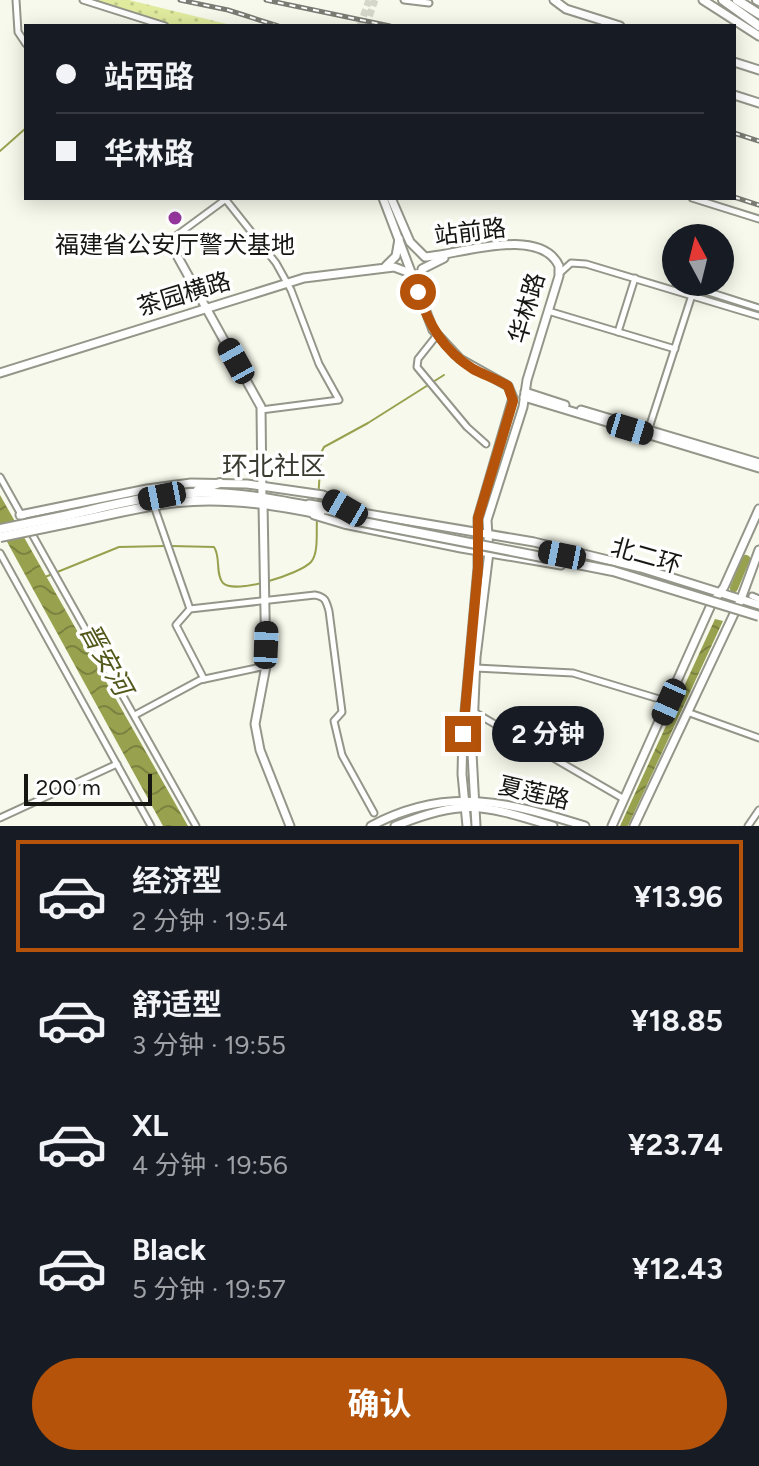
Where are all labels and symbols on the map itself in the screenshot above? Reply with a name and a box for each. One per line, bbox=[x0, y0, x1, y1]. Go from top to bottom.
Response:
marker: 福建省公安厅警犬基地 bbox=[166, 209, 184, 227]
street label: 站前路 bbox=[432, 213, 507, 250]
north arrow bbox=[662, 224, 734, 296]
place label: 福建省公安厅警犬基地 bbox=[55, 230, 295, 259]
street label: 茶园横路 bbox=[134, 266, 234, 321]
street label: 华林路 bbox=[503, 269, 550, 346]
route start bbox=[400, 274, 436, 310]
car bbox=[214, 334, 258, 388]
car bbox=[604, 411, 656, 447]
district label: 环北社区 bbox=[222, 450, 326, 482]
car bbox=[136, 480, 188, 512]
car bbox=[318, 486, 372, 530]
street label: 北二环 bbox=[608, 532, 685, 579]
car bbox=[536, 539, 588, 571]
water label: 晋安河 bbox=[73, 617, 141, 705]
car bbox=[253, 621, 279, 669]
car bbox=[648, 675, 690, 729]
callout: 2 分钟 bbox=[491, 706, 603, 762]
route end bbox=[445, 716, 481, 752]
scale bar bbox=[24, 770, 152, 806]
street label: 夏莲路 bbox=[496, 770, 572, 815]

